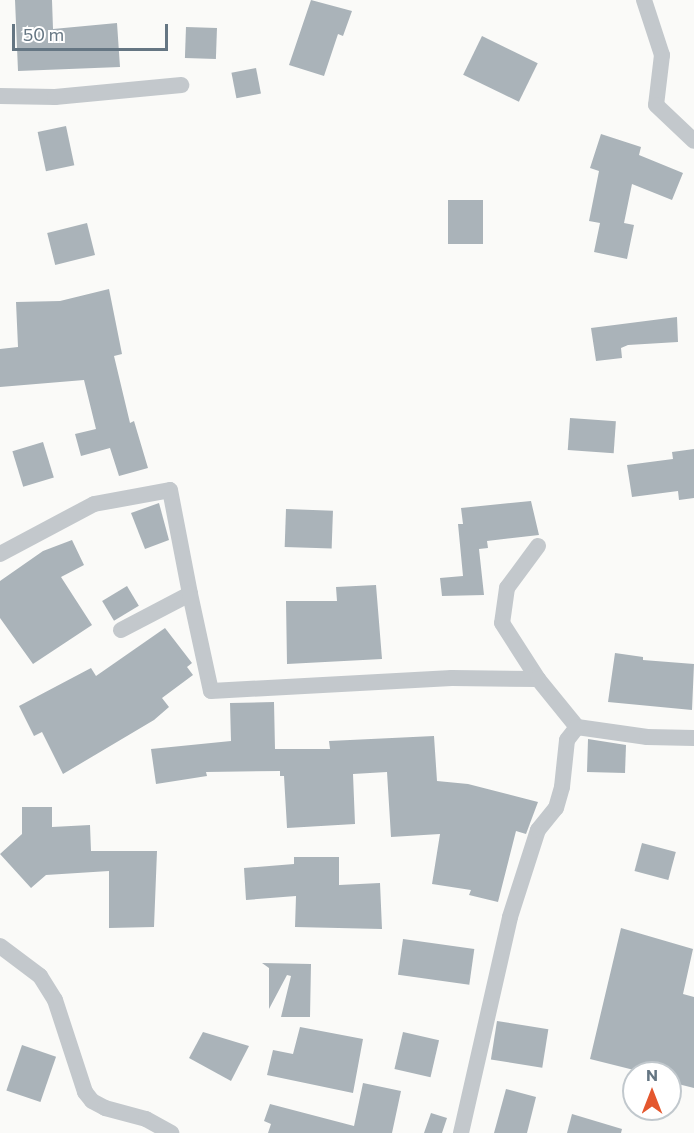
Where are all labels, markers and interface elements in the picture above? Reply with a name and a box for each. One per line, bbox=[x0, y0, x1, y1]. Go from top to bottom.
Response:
scale bar bbox=[15, 12, 171, 50]
text: 50 m bbox=[23, 23, 64, 45]
north arrow bbox=[622, 1061, 682, 1121]
text: N bbox=[646, 1065, 658, 1084]

